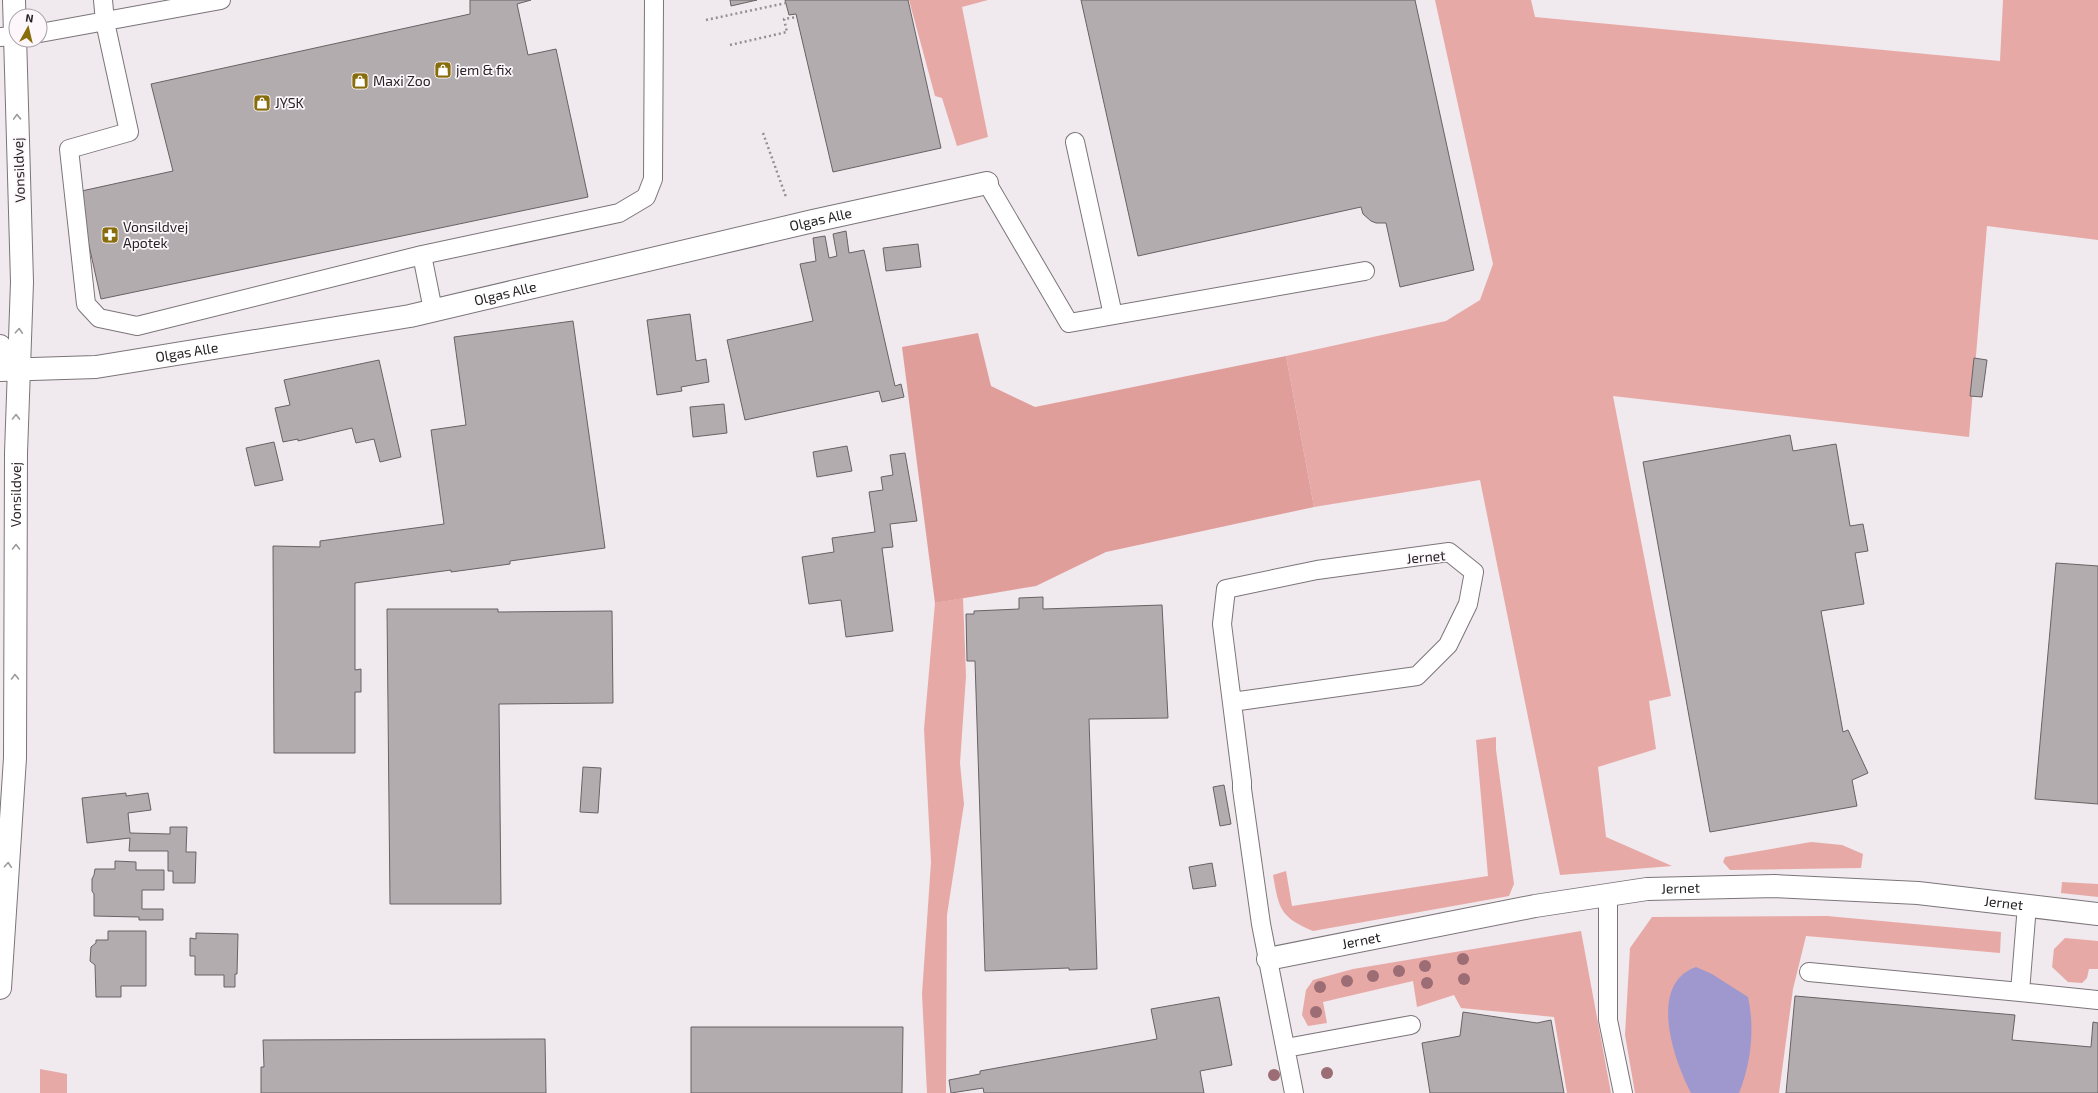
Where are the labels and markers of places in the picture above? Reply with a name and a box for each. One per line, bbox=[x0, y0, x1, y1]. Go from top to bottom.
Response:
shop icon: jem & fix bbox=[433, 60, 453, 80]
place label: jem & fix bbox=[456, 61, 513, 78]
shop icon: Maxi Zoo bbox=[350, 71, 370, 91]
place label: Maxi Zoo bbox=[373, 72, 431, 89]
shop icon: JYSK bbox=[252, 93, 272, 113]
place label: JYSK bbox=[275, 94, 305, 111]
place label: Vonsildvej Apotek bbox=[123, 218, 188, 251]
pharmacy icon: Vonsildvej Apotek bbox=[100, 225, 120, 245]

